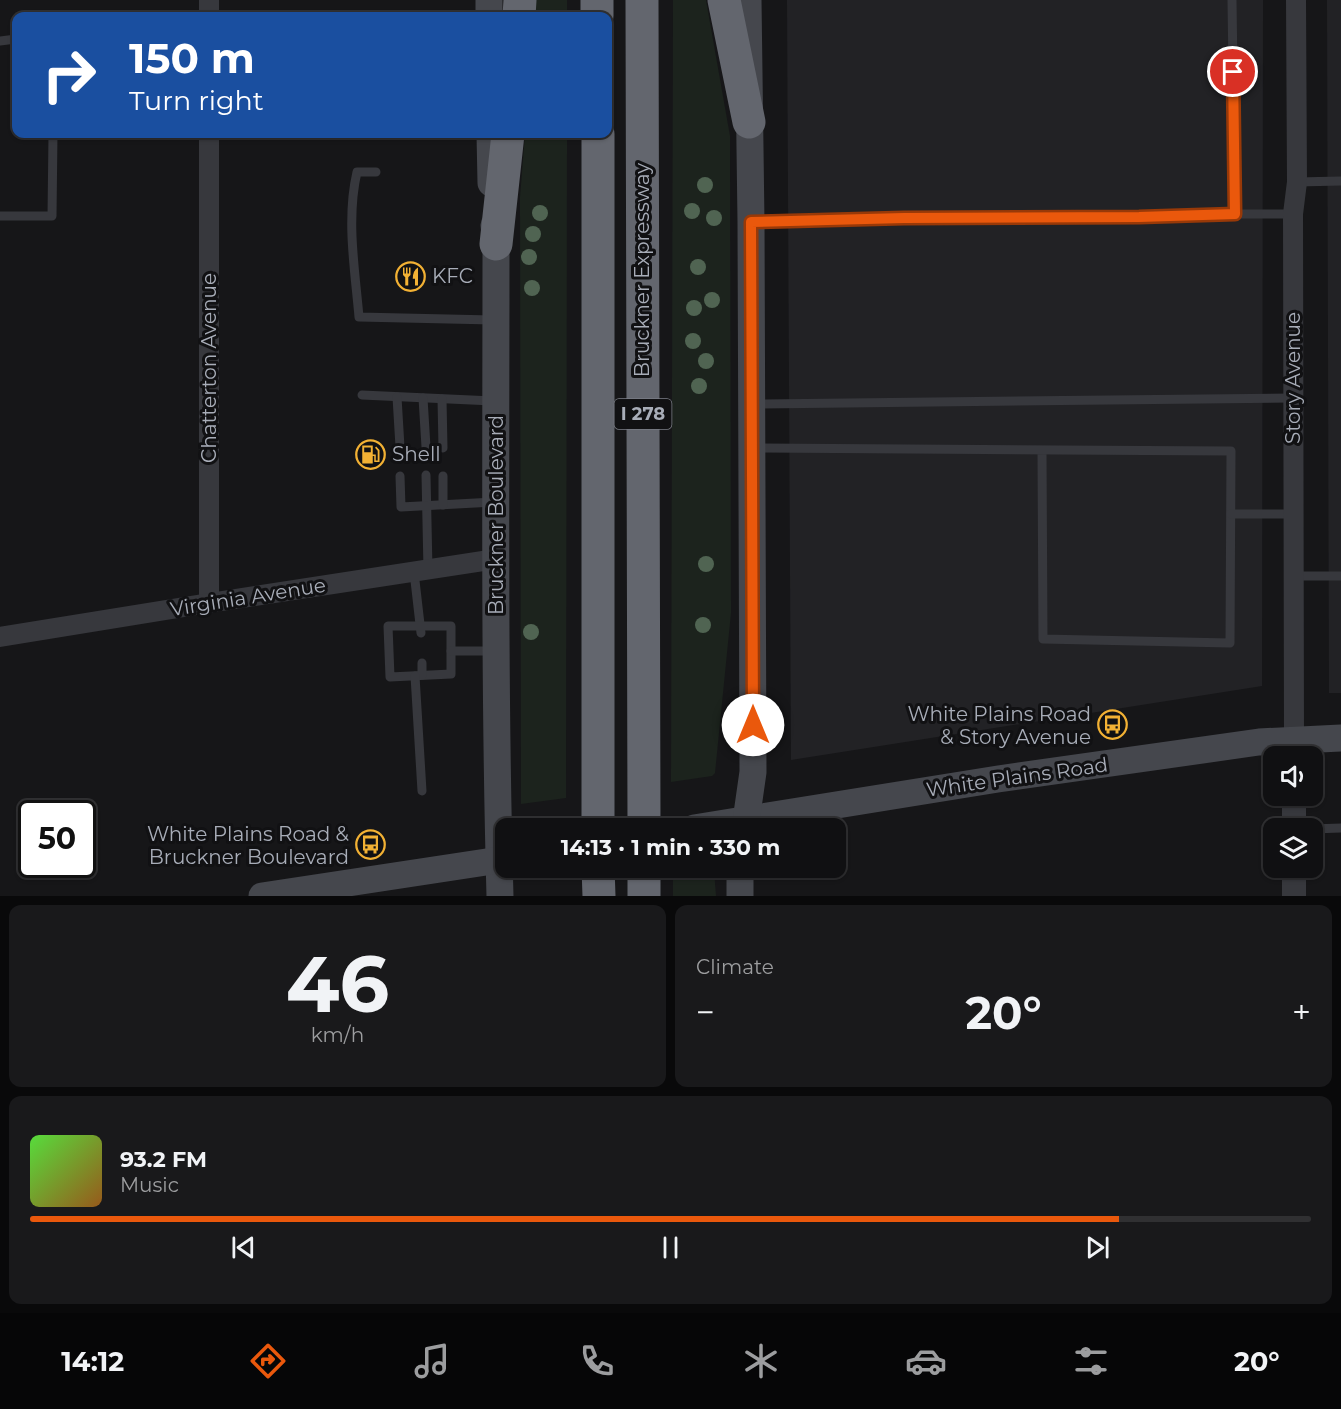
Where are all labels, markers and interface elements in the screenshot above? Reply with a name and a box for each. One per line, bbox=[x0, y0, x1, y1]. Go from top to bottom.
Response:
text: 150 m bbox=[129, 32, 255, 84]
icon: right bbox=[30, 36, 108, 114]
pin bbox=[1207, 46, 1258, 97]
icon: arrive bbox=[1216, 55, 1249, 88]
text: Turn right bbox=[129, 84, 264, 117]
street label: Bruckner Expressway bbox=[630, 163, 654, 377]
restaurant icon: KFC bbox=[395, 260, 427, 292]
place label: KFC bbox=[432, 264, 473, 288]
street label: Chatterton Avenue bbox=[197, 273, 221, 463]
street label: Story Avenue bbox=[1281, 312, 1305, 444]
road number: I 278 bbox=[614, 399, 672, 429]
street label: Bruckner Boulevard bbox=[484, 415, 508, 615]
fuel station icon: Shell bbox=[355, 438, 387, 470]
place label: Shell bbox=[392, 442, 441, 466]
street label: Virginia Avenue bbox=[168, 573, 328, 621]
position arrow bbox=[721, 693, 785, 757]
place label: White Plains Road & Story Avenue bbox=[908, 702, 1091, 749]
bus stop icon: White Plains Road & Story Avenue bbox=[1096, 709, 1128, 741]
map controls bbox=[1263, 746, 1323, 878]
button: sound bbox=[1263, 746, 1323, 806]
street label: White Plains Road bbox=[925, 752, 1109, 802]
speed limit sign: 50 bbox=[18, 800, 96, 878]
button: layers bbox=[1263, 818, 1323, 878]
place label: White Plains Road & Bruckner Boulevard bbox=[147, 822, 350, 869]
bus stop icon: White Plains Road & Bruckner Boulevard bbox=[354, 829, 386, 861]
text: 14:13 · 1 min · 330 m bbox=[561, 834, 780, 861]
text: 46 bbox=[286, 936, 389, 1032]
text: Climate bbox=[696, 955, 774, 979]
text: 20° bbox=[966, 985, 1041, 1040]
text: − bbox=[696, 992, 715, 1032]
text: + bbox=[1292, 992, 1311, 1032]
text: km/h bbox=[311, 1023, 364, 1047]
text: 93.2 FM bbox=[120, 1146, 207, 1173]
text: Music bbox=[120, 1173, 179, 1197]
icon: previous bbox=[227, 1231, 260, 1264]
icon: pause bbox=[654, 1231, 687, 1264]
icon: next bbox=[1081, 1231, 1114, 1264]
icon: directions bbox=[247, 1340, 289, 1382]
icon: music bbox=[411, 1340, 453, 1382]
icon: phone bbox=[576, 1340, 618, 1382]
icon: climate bbox=[740, 1340, 782, 1382]
icon: car bbox=[905, 1340, 947, 1382]
icon: filters bbox=[1070, 1340, 1112, 1382]
text: 14:12 bbox=[61, 1345, 124, 1378]
text: 20° bbox=[1234, 1345, 1280, 1378]

